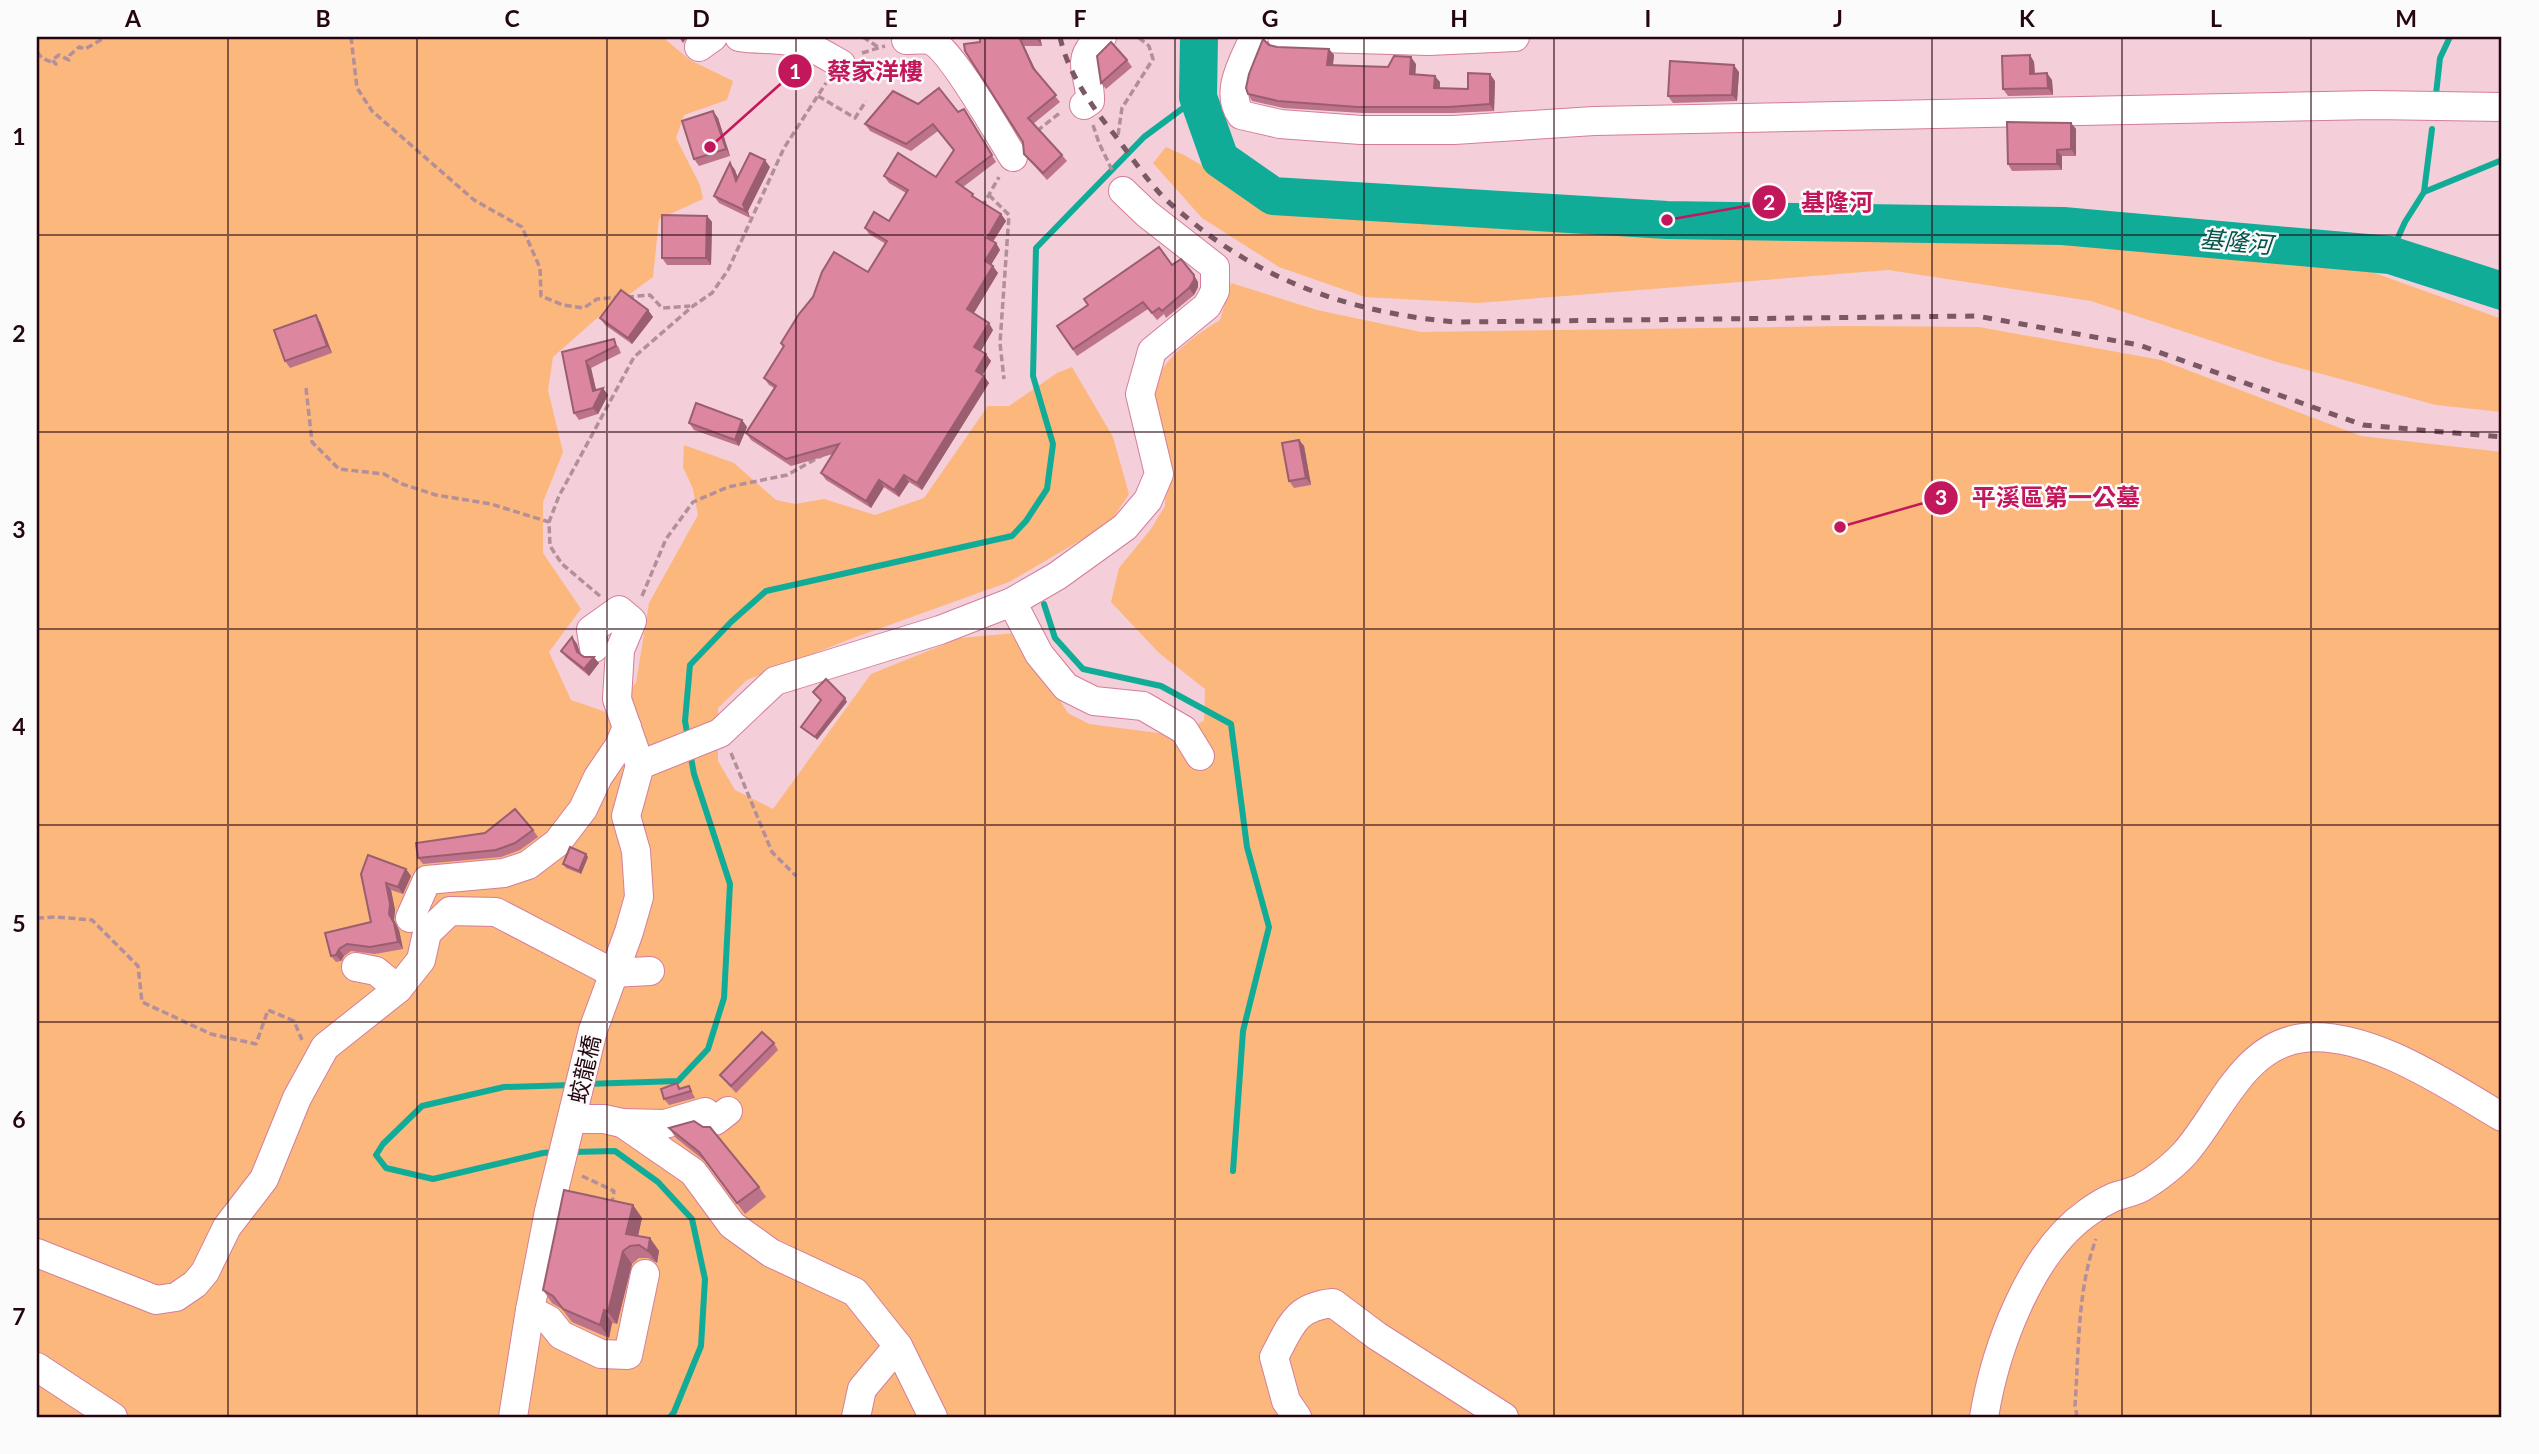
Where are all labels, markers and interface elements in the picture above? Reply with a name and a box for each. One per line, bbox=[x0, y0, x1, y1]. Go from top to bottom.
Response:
text: A bbox=[124, 4, 142, 32]
text: B bbox=[315, 4, 331, 32]
text: C bbox=[504, 4, 520, 32]
text: D bbox=[692, 4, 710, 32]
text: E bbox=[884, 4, 898, 32]
text: F bbox=[1073, 4, 1087, 32]
text: G bbox=[1262, 4, 1278, 32]
text: H bbox=[1450, 4, 1468, 32]
text: I bbox=[1645, 4, 1651, 32]
text: J bbox=[1833, 4, 1843, 32]
text: K bbox=[2019, 4, 2035, 32]
text: L bbox=[2210, 4, 2222, 32]
text: M bbox=[2395, 4, 2417, 32]
callout: 蔡家洋樓 bbox=[778, 49, 937, 94]
text: 蔡家洋樓 bbox=[827, 56, 923, 85]
text: 1 bbox=[789, 58, 801, 83]
text: 1 bbox=[12, 122, 26, 150]
callout: 基隆河 bbox=[1752, 180, 1887, 225]
text: 基隆河 bbox=[1801, 187, 1873, 216]
text: 2 bbox=[1763, 189, 1775, 214]
water label: 基隆河 bbox=[2199, 223, 2277, 259]
text: 2 bbox=[12, 319, 26, 347]
callout: 平溪區第一公墓 bbox=[1923, 475, 2154, 520]
text: 平溪區第一公墓 bbox=[1972, 482, 2140, 511]
text: 3 bbox=[1935, 484, 1947, 509]
text: 3 bbox=[12, 515, 26, 543]
text: 4 bbox=[12, 712, 26, 740]
text: 5 bbox=[12, 909, 26, 937]
street label: 蛟龍橋 bbox=[563, 1032, 605, 1106]
text: 6 bbox=[12, 1105, 26, 1133]
text: 7 bbox=[12, 1302, 26, 1330]

